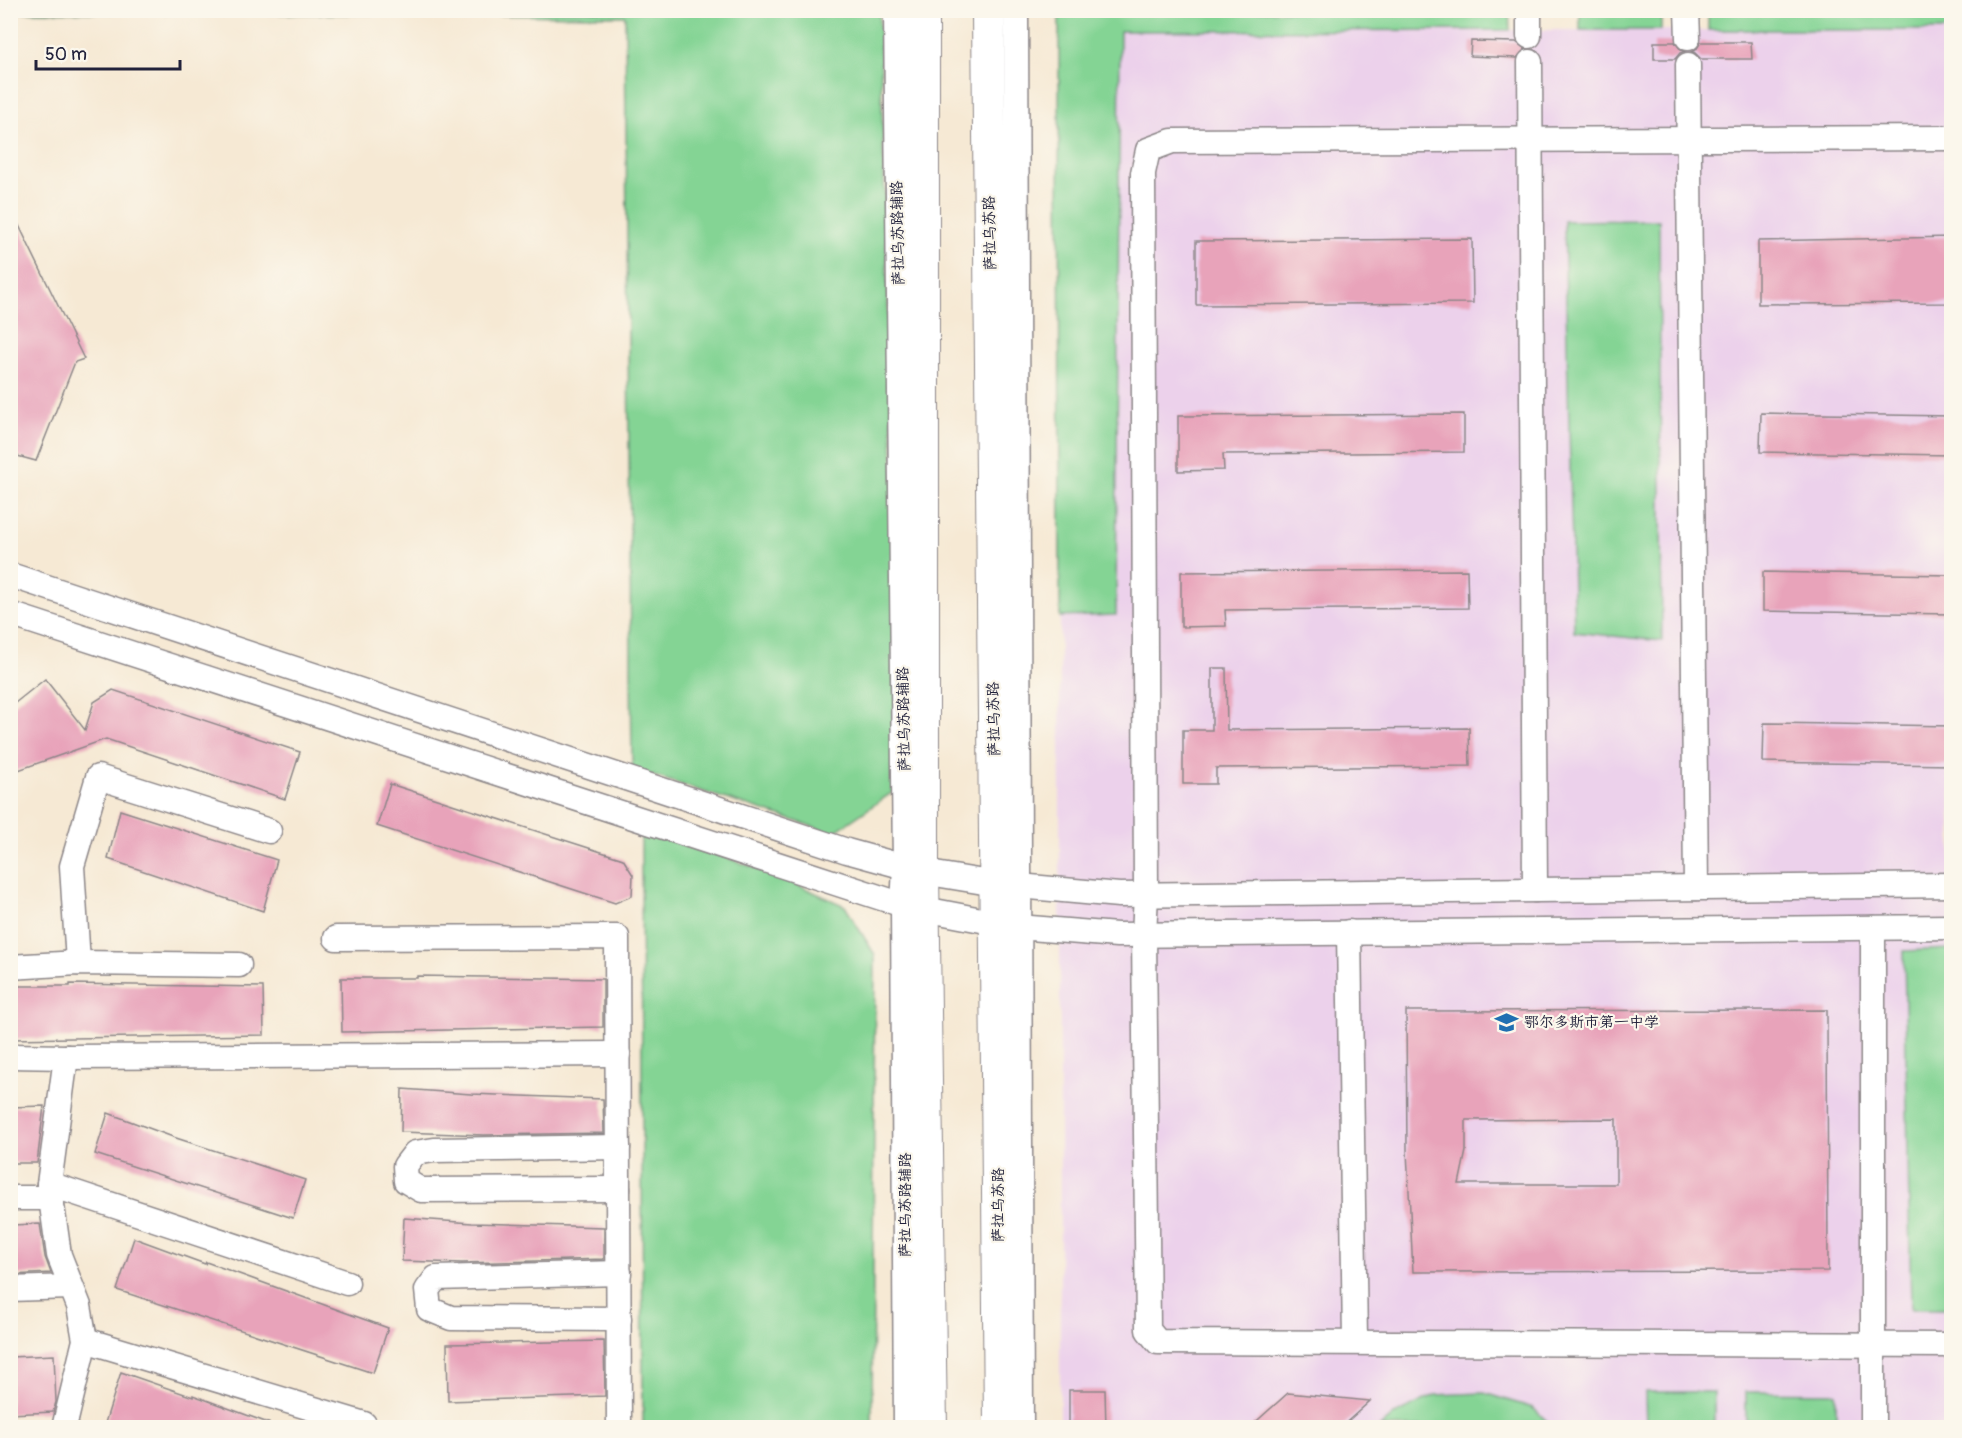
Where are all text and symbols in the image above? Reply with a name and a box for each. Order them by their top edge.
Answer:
scale bar [36,33,180,71]
text: 50 m [45,43,87,66]
street label: 萨拉乌苏路辅路 [888,180,908,286]
street label: 萨拉乌苏路 [980,195,1000,271]
street label: 萨拉乌苏路辅路 [894,666,914,772]
street label: 萨拉乌苏路 [984,681,1004,757]
school or university icon: 鄂尔多斯市第一中学 [1493,1009,1519,1035]
place label: 鄂尔多斯市第一中学 [1524,1013,1659,1032]
street label: 萨拉乌苏路辅路 [896,1152,915,1258]
street label: 萨拉乌苏路 [989,1167,1008,1243]

